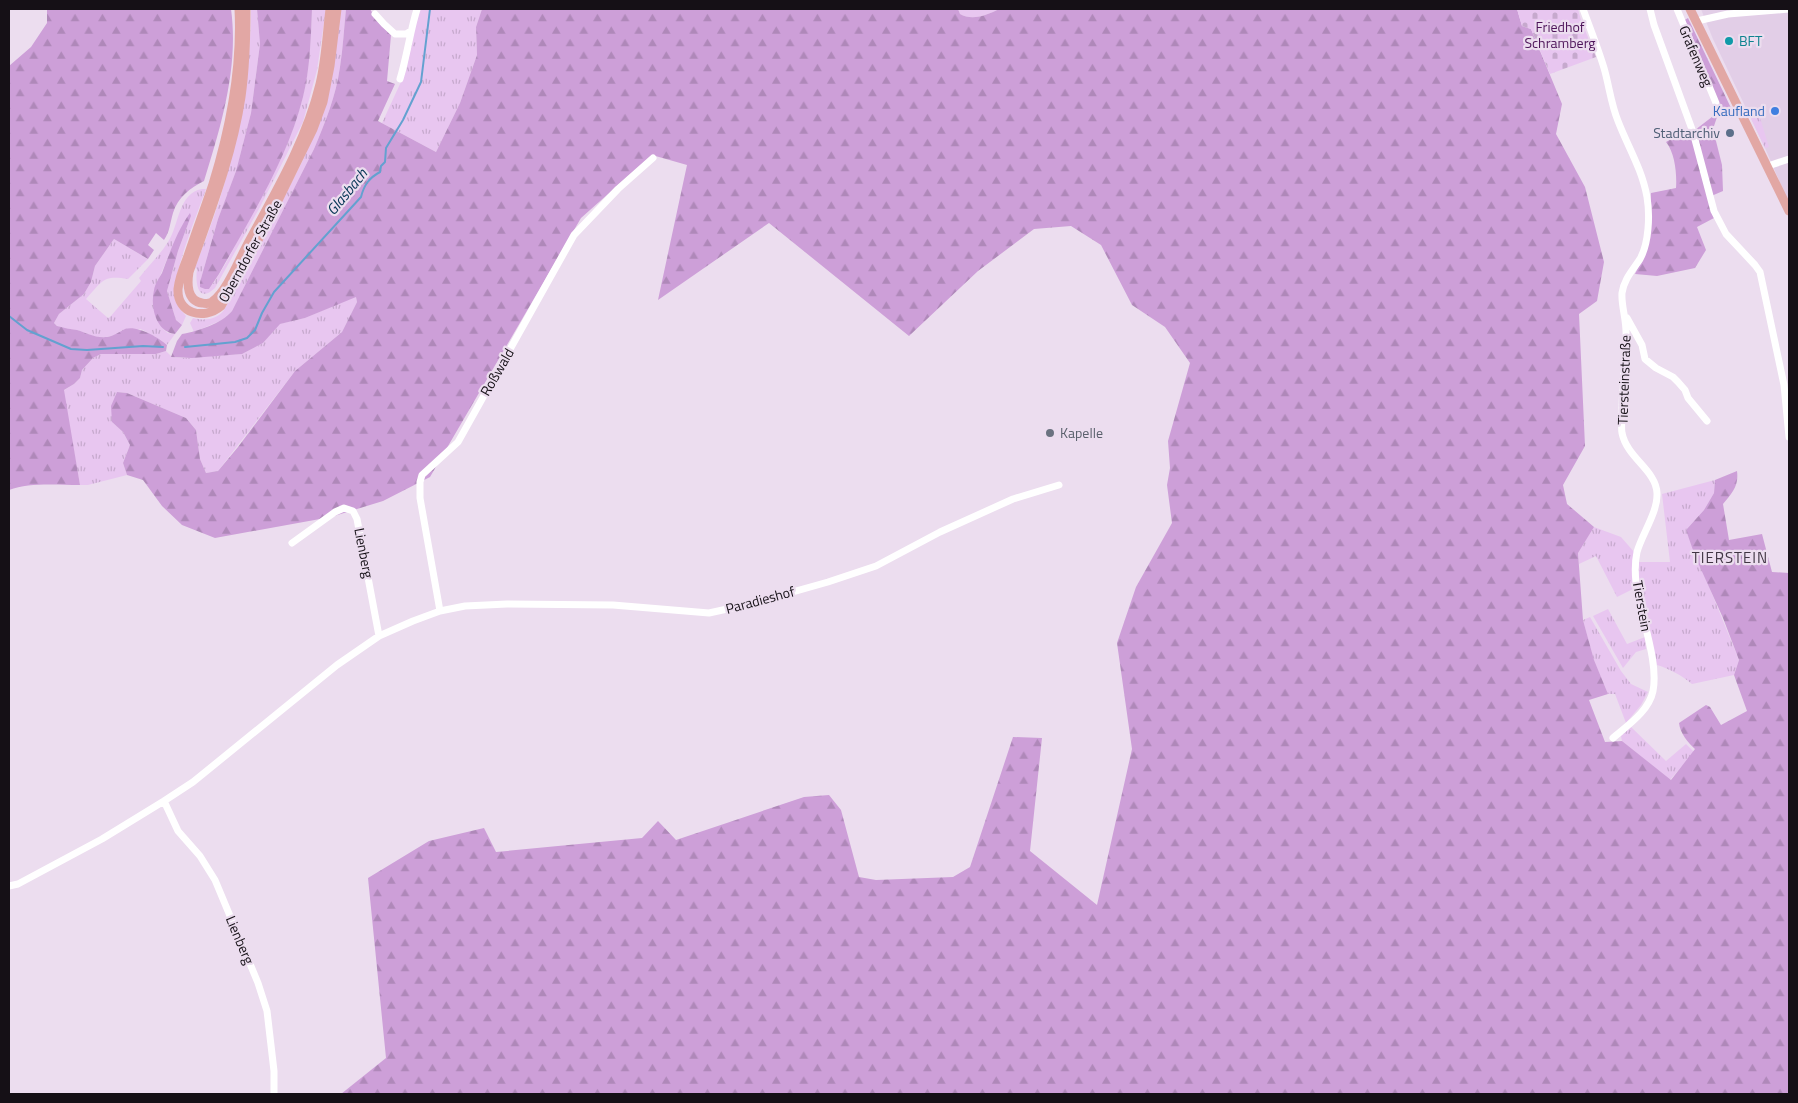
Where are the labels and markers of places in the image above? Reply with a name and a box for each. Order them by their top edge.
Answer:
place label: BFT [1739,30,1763,51]
marker: BFT [1723,35,1735,47]
place label: Kaufland [1713,100,1765,121]
marker: Kaufland [1769,105,1781,117]
place label: Stadtarchiv [1653,122,1720,143]
marker: Stadtarchiv [1724,127,1736,139]
place label: Kapelle [1060,422,1103,443]
marker: Kapelle [1044,427,1056,439]

